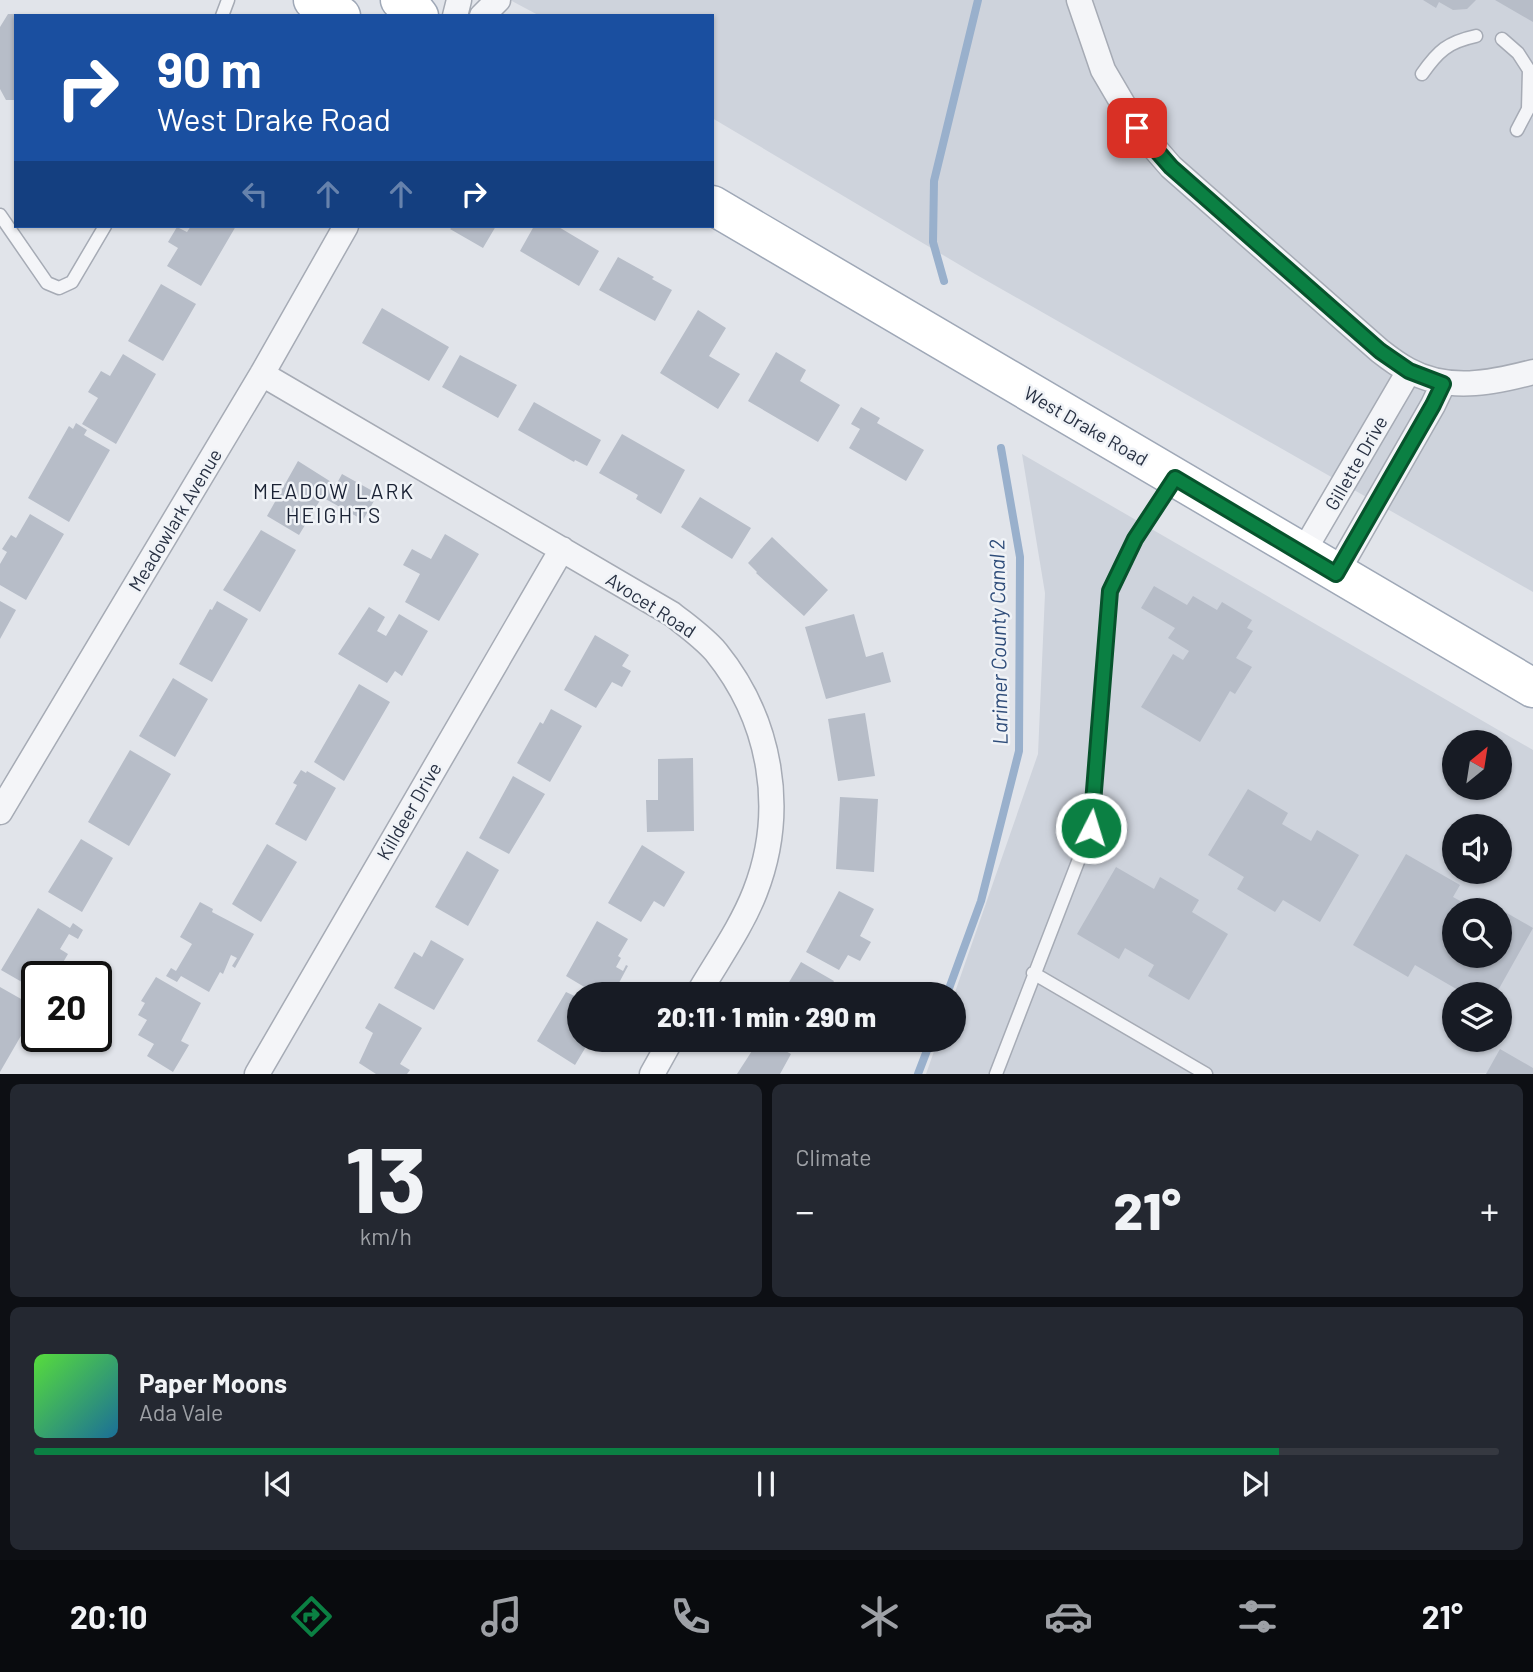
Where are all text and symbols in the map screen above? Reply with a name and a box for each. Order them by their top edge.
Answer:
text: 90 m [157,39,262,98]
icon: right [42,42,133,133]
pin [1107,98,1167,158]
text: West Drake Road [157,99,391,137]
icon: arrive [1118,109,1156,147]
icon: left [236,175,274,213]
icon: ahead [309,175,347,213]
icon: ahead [382,175,420,213]
icon: right [455,175,493,213]
street label: West Drake Road [1020,381,1152,470]
street label: Gillette Drive [1319,412,1392,514]
street label: Meadowlark Avenue [123,444,226,595]
district label: MEADOW LARK HEIGHTS [253,478,415,527]
water label: Larimer County Canal 2 [983,539,1012,745]
street label: Avocet Road [602,567,701,642]
north arrow [1442,730,1512,800]
map controls [1442,730,1512,1052]
street label: Killdeer Drive [371,758,446,864]
position arrow [1054,791,1128,865]
button: sound [1442,814,1512,884]
button: search [1442,898,1512,968]
speed limit sign: 20 [21,961,112,1052]
button: layers [1442,982,1512,1052]
text: 20:11 · 1 min · 290 m [657,1001,876,1032]
text: 13 [345,1122,426,1231]
text: Climate [796,1143,872,1171]
text: 21° [1114,1178,1181,1240]
text: − [796,1187,815,1233]
text: + [1480,1187,1499,1233]
text: km/h [360,1222,412,1250]
text: Paper Moons [139,1367,287,1398]
text: Ada Vale [139,1398,223,1426]
icon: previous [259,1465,297,1503]
icon: pause [747,1465,785,1503]
icon: next [1236,1465,1274,1503]
icon: directions [287,1592,336,1641]
icon: music [477,1592,526,1641]
icon: phone [666,1592,715,1641]
icon: climate [855,1592,904,1641]
icon: car [1044,1592,1093,1641]
icon: filters [1233,1592,1282,1641]
text: 20:10 [70,1597,147,1635]
text: 21° [1422,1597,1463,1635]

